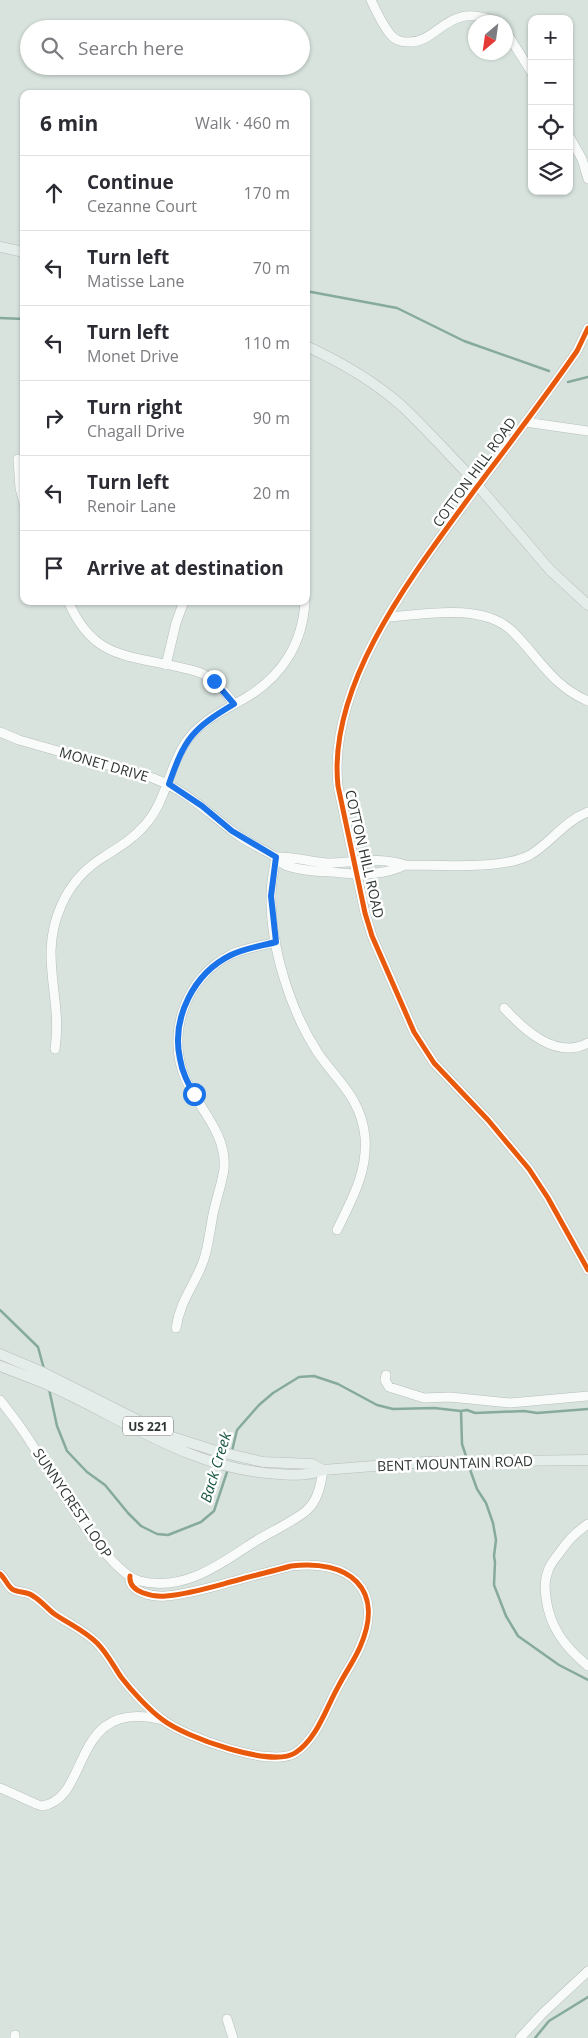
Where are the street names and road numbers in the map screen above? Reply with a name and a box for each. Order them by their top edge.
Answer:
street label: COTTON HILL ROAD [428,413,520,531]
street label: MONET DRIVE [57,742,151,786]
street label: COTTON HILL ROAD [341,788,389,920]
road number: US 221 [123,1416,173,1435]
street label: SUNNYCREST LOOP [29,1444,117,1562]
street label: BENT MOUNTAIN ROAD [377,1451,533,1475]

